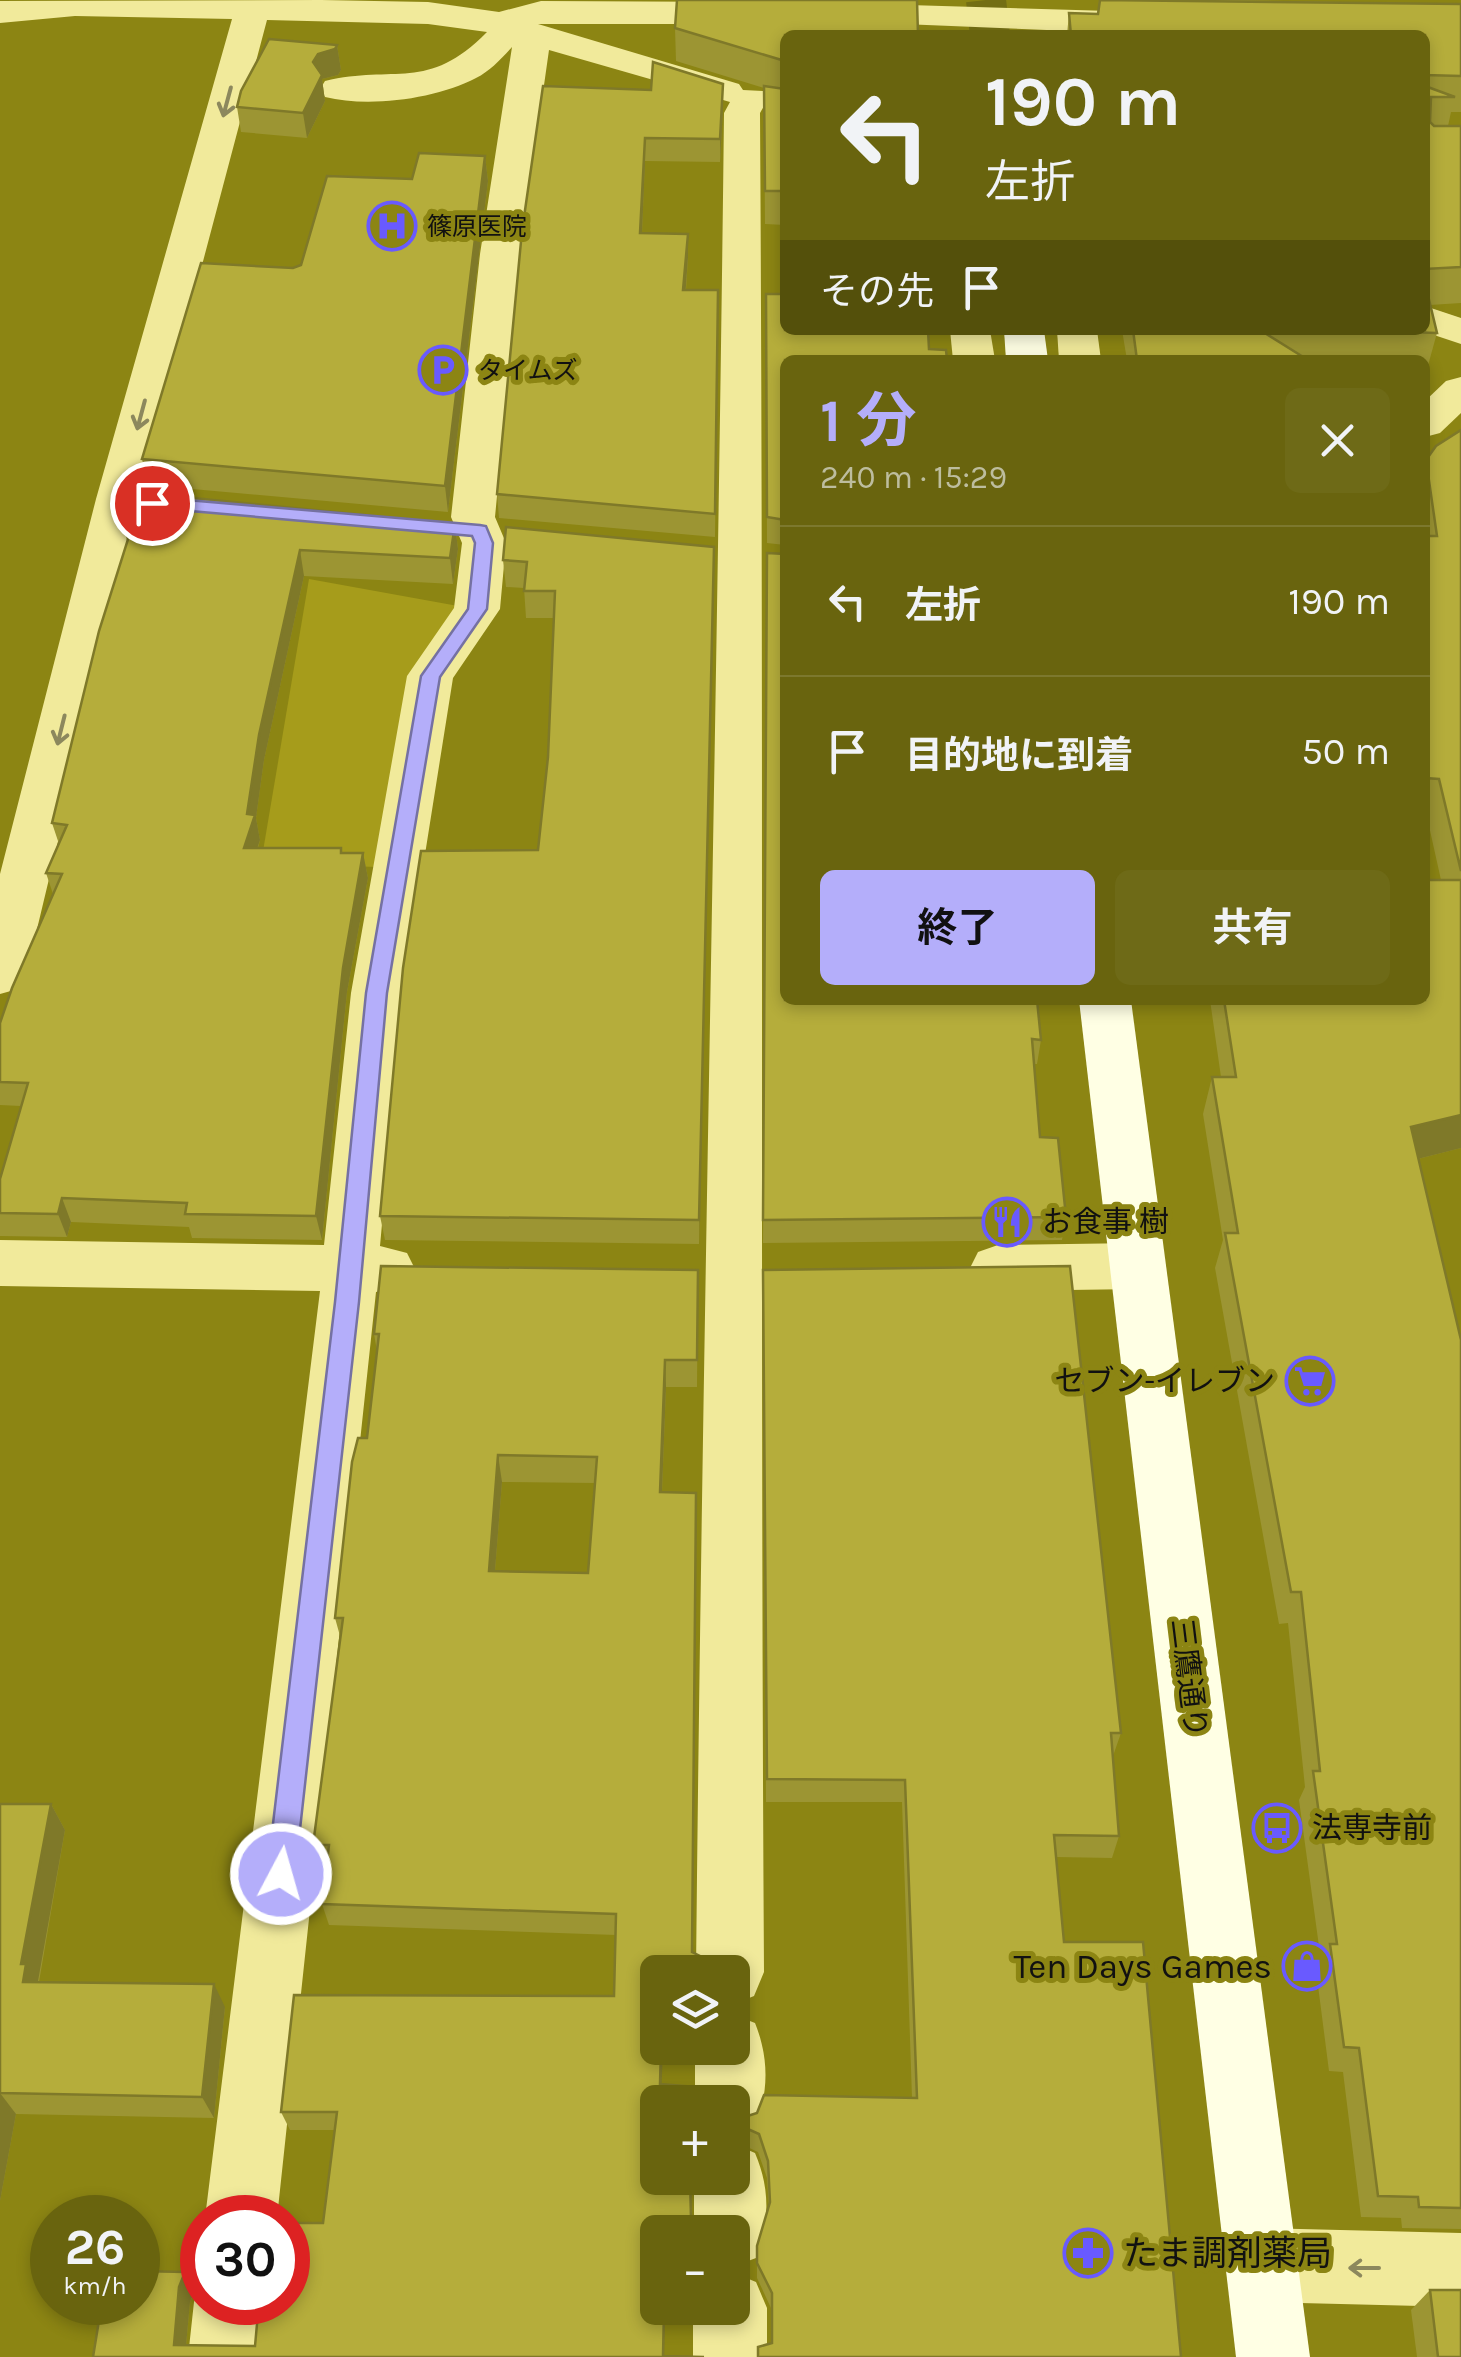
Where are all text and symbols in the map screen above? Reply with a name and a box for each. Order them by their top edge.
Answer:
text: 190 m [985,61,1181,143]
icon: left [820,70,950,200]
one-way arrow [217,86,235,117]
text: 左折 [985,156,1075,208]
hospital icon: 篠原医院 [366,200,418,252]
place label: 篠原医院 [427,212,527,241]
icon: arrive [954,260,1009,315]
text: その先 [820,269,934,314]
parking icon: タイムズ [417,344,469,396]
place label: タイムズ [478,356,578,385]
text: 1 分 [820,386,917,456]
button: close [1285,388,1390,493]
one-way arrow [131,399,149,430]
text: 240 m · 15:29 [820,459,1007,496]
pin [110,461,195,546]
icon: arrive [125,476,180,531]
icon: left [820,574,875,629]
text: 190 m [1288,579,1390,624]
text: 左折 [905,583,981,628]
one-way arrow [51,713,69,745]
icon: arrive [820,724,875,779]
text: 50 m [1301,729,1390,774]
text: 目的地に到着 [905,733,1133,778]
button: 終了 [820,870,1095,985]
button: 共有 [1115,870,1390,985]
restaurant icon: お食事 樹 [981,1196,1033,1248]
place label: お食事 樹 [1042,1204,1169,1240]
supermarket icon: セブン-イレブン [1284,1355,1336,1407]
place label: セブン-イレブン [1055,1363,1275,1399]
street label: 三鷹通り [1164,1616,1214,1740]
bus stop icon: 法専寺前 [1251,1802,1303,1854]
place label: 法専寺前 [1312,1810,1432,1846]
position arrow [229,1822,333,1926]
shop icon: Ten Days Games [1281,1940,1333,1992]
place label: Ten Days Games [1013,1946,1272,1987]
map controls [640,1955,750,2325]
button: layers [640,1955,750,2065]
button: + [640,2085,750,2195]
speed limit sign: 30 [180,2195,310,2325]
button: − [640,2215,750,2325]
text: 26 [65,2218,125,2277]
pharmacy icon: たま調剤薬局 [1062,2227,1114,2279]
place label: たま調剤薬局 [1123,2233,1332,2274]
one-way arrow [1348,2258,1380,2278]
text: km/h [63,2271,127,2300]

